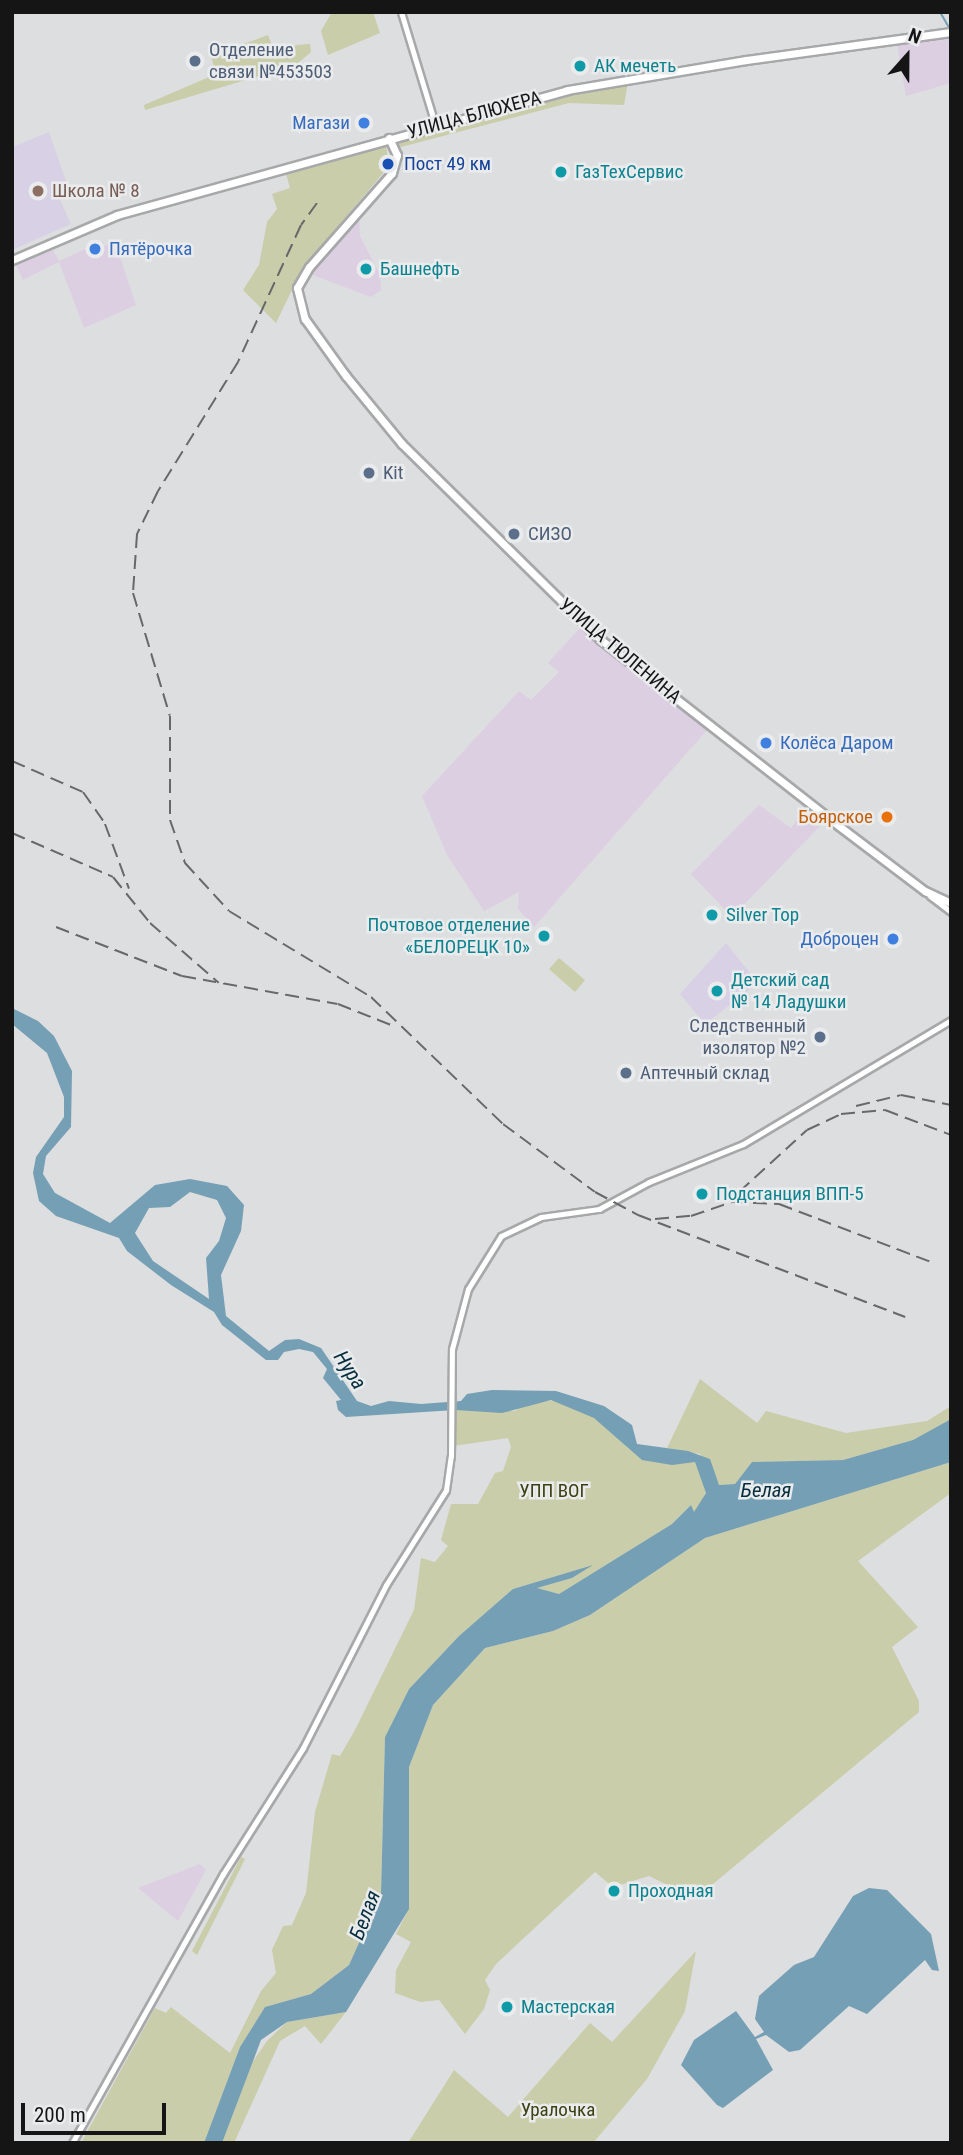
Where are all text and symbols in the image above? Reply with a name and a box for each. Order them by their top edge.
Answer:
north arrow [872,21,942,91]
text: N [905,23,924,49]
place label: Отделение связи №453503 [209,39,332,83]
marker: Отделение связи №453503 [187,53,203,69]
place label: АК мечеть [594,55,676,77]
marker: АК мечеть [572,58,588,74]
street label: УЛИЦА БЛЮХЕРА [405,86,543,144]
place label: Магази [292,112,350,134]
marker: Магази [356,115,372,131]
place label: Пост 49 км [404,153,491,175]
marker: Пост 49 км [378,154,398,174]
place label: ГазТехСервис [575,161,683,183]
marker: ГазТехСервис [553,164,569,180]
place label: Школа № 8 [52,180,140,202]
marker: Школа № 8 [30,183,46,199]
place label: Пятёрочка [109,238,192,260]
marker: Пятёрочка [87,241,103,257]
place label: Башнефть [380,258,460,280]
marker: Башнефть [358,261,374,277]
place label: Kit [383,462,403,484]
marker: Kit [361,465,377,481]
place label: СИЗО [528,523,572,545]
marker: СИЗО [506,526,522,542]
street label: УЛИЦА ТЮЛЕНИНА [554,593,686,709]
place label: Колёса Даром [780,732,893,754]
marker: Колёса Даром [758,735,774,751]
place label: Боярское [798,806,873,828]
marker: Боярское [879,809,895,825]
place label: Silver Top [726,904,800,926]
marker: Silver Top [704,907,720,923]
place label: Почтовое отделение «БЕЛОРЕЦК 10» [367,914,530,958]
marker: Почтовое отделение «БЕЛОРЕЦК 10» [536,928,552,944]
place label: Доброцен [800,928,879,950]
marker: Доброцен [885,931,901,947]
place label: Детский сад № 14 Ладушки [731,969,846,1013]
marker: Детский сад № 14 Ладушки [709,983,725,999]
place label: Следственный изолятор №2 [689,1015,806,1059]
marker: Следственный изолятор №2 [812,1029,828,1045]
place label: Аптечный склад [640,1062,770,1084]
marker: Аптечный склад [618,1065,634,1081]
place label: Подстанция ВПП-5 [716,1183,864,1205]
marker: Подстанция ВПП-5 [694,1186,710,1202]
water label: Нура [328,1346,372,1394]
water label: Белая [741,1477,791,1503]
park label: УПП ВОГ [519,1480,589,1502]
place label: Проходная [628,1880,714,1902]
marker: Проходная [606,1883,622,1899]
water label: Белая [344,1887,386,1943]
place label: Мастерская [521,1996,615,2018]
marker: Мастерская [499,1999,515,2015]
scale bar [24,2088,170,2132]
park label: Уралочка [521,2099,595,2121]
text: 200 m [34,2103,86,2127]

